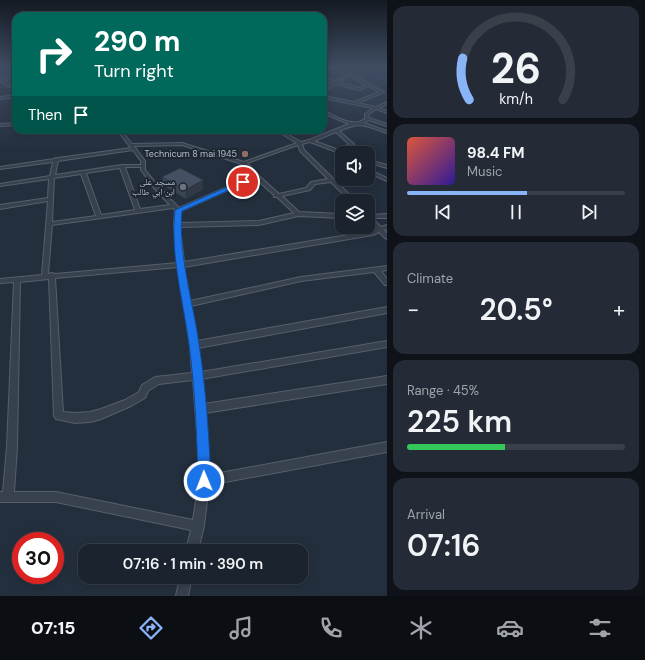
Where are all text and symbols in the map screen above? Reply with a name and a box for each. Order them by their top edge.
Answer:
text: 290 m [94,23,180,60]
icon: right [28,28,80,80]
text: 26 [491,42,541,96]
text: Turn right [94,59,174,83]
text: km/h [499,90,533,108]
icon: arrive [70,104,92,126]
text: Then [28,105,62,125]
text: 98.4 FM [467,143,525,163]
map controls [335,146,375,234]
button: sound [335,146,375,186]
place label: Technicum 8 mai 1945 [145,148,237,160]
marker: Technicum 8 mai 1945 [240,149,250,159]
text: Music [467,163,502,180]
pin [226,165,260,199]
icon: arrive [232,171,254,193]
place label: مسجد علي ابن ابي طالب [132,176,175,199]
marker: مسجد علي ابن ابي طالب [178,182,188,192]
button: layers [335,194,375,234]
icon: previous [432,201,454,223]
icon: pause [505,201,527,223]
icon: next [578,201,600,223]
text: Climate [407,270,453,287]
text: 20.5° [479,290,553,329]
text: − [407,295,419,324]
text: + [613,295,625,324]
text: Range · 45% [407,382,479,399]
text: 225 km [407,402,512,441]
position arrow [183,460,225,502]
text: Arrival [407,506,445,523]
text: 07:16 [407,526,480,565]
speed limit sign: 30 [12,532,64,584]
text: 07:16 · 1 min · 390 m [123,554,263,574]
icon: directions [137,614,165,642]
icon: music [227,614,255,642]
icon: phone [317,614,345,642]
icon: climate [407,614,435,642]
icon: car [496,614,524,642]
icon: filters [586,614,614,642]
text: 07:15 [31,616,75,640]

